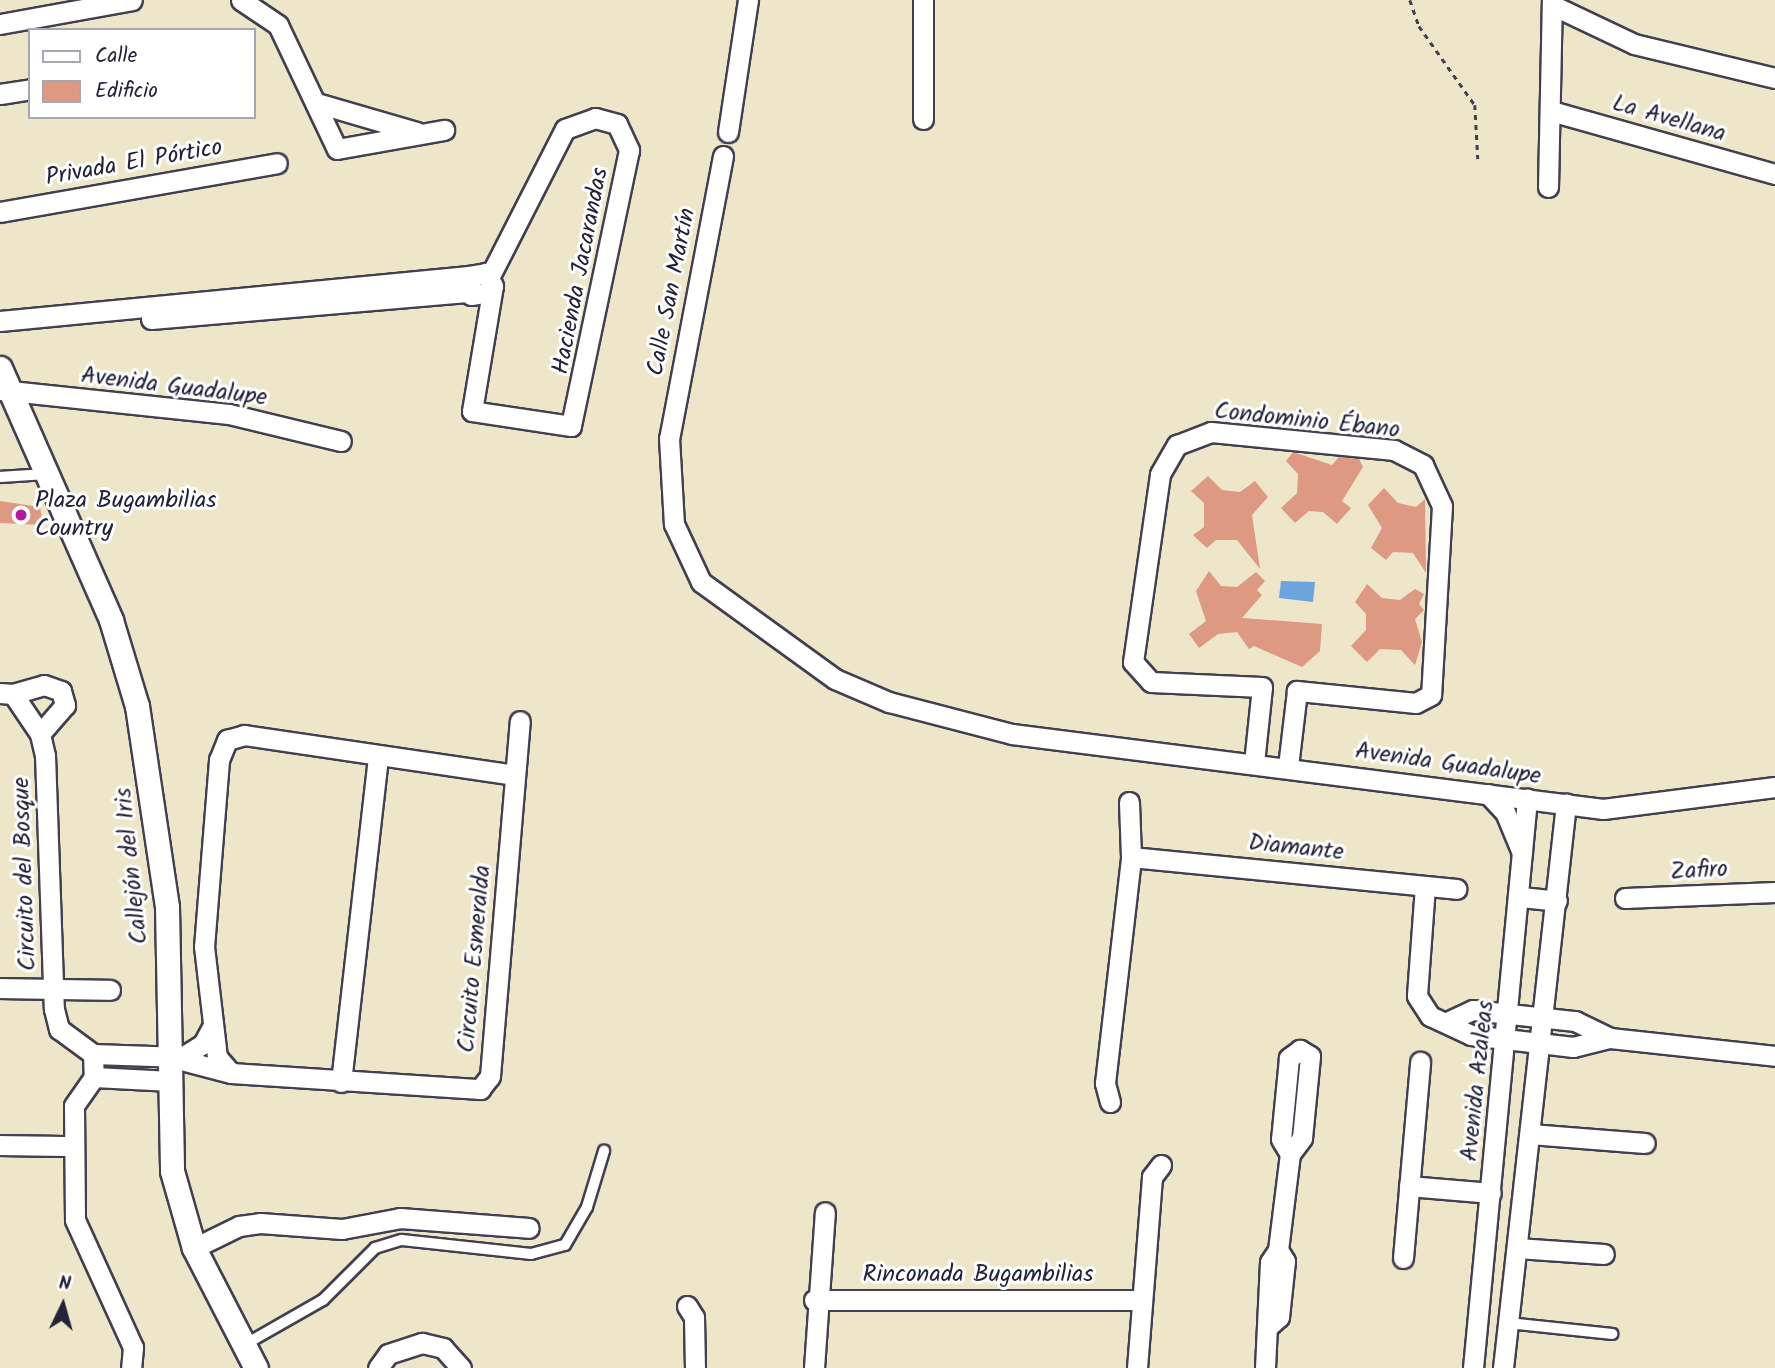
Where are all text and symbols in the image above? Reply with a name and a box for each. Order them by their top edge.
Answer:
legend [28,28,256,119]
text: Calle [95,40,137,73]
text: Edificio [95,75,158,108]
street label: La Avellana [1609,89,1729,149]
street label: Privada El Pórtico [43,133,225,193]
street label: Hacienda Jacarandas [547,165,615,377]
street label: Calle San Martín [642,206,702,378]
street label: Avenida Guadalupe [79,361,269,413]
street label: Condominio Ébano [1213,397,1401,445]
place label: Plaza Bugambilias Country [35,487,217,543]
marker: Plaza Bugambilias Country [13,507,29,523]
street label: Avenida Guadalupe [1353,737,1543,791]
street label: Circuito del Bosque [7,776,43,972]
street label: Callejón del Iris [109,786,155,946]
street label: Diamante [1247,829,1345,867]
street label: Zafiro [1669,855,1729,887]
street label: Circuito Esmeralda [452,864,498,1054]
street label: Avenida Azaleas [1455,999,1501,1163]
street label: Rinconada Bugambilias [863,1261,1093,1289]
text: N [58,1269,72,1300]
north arrow [28,1270,98,1340]

